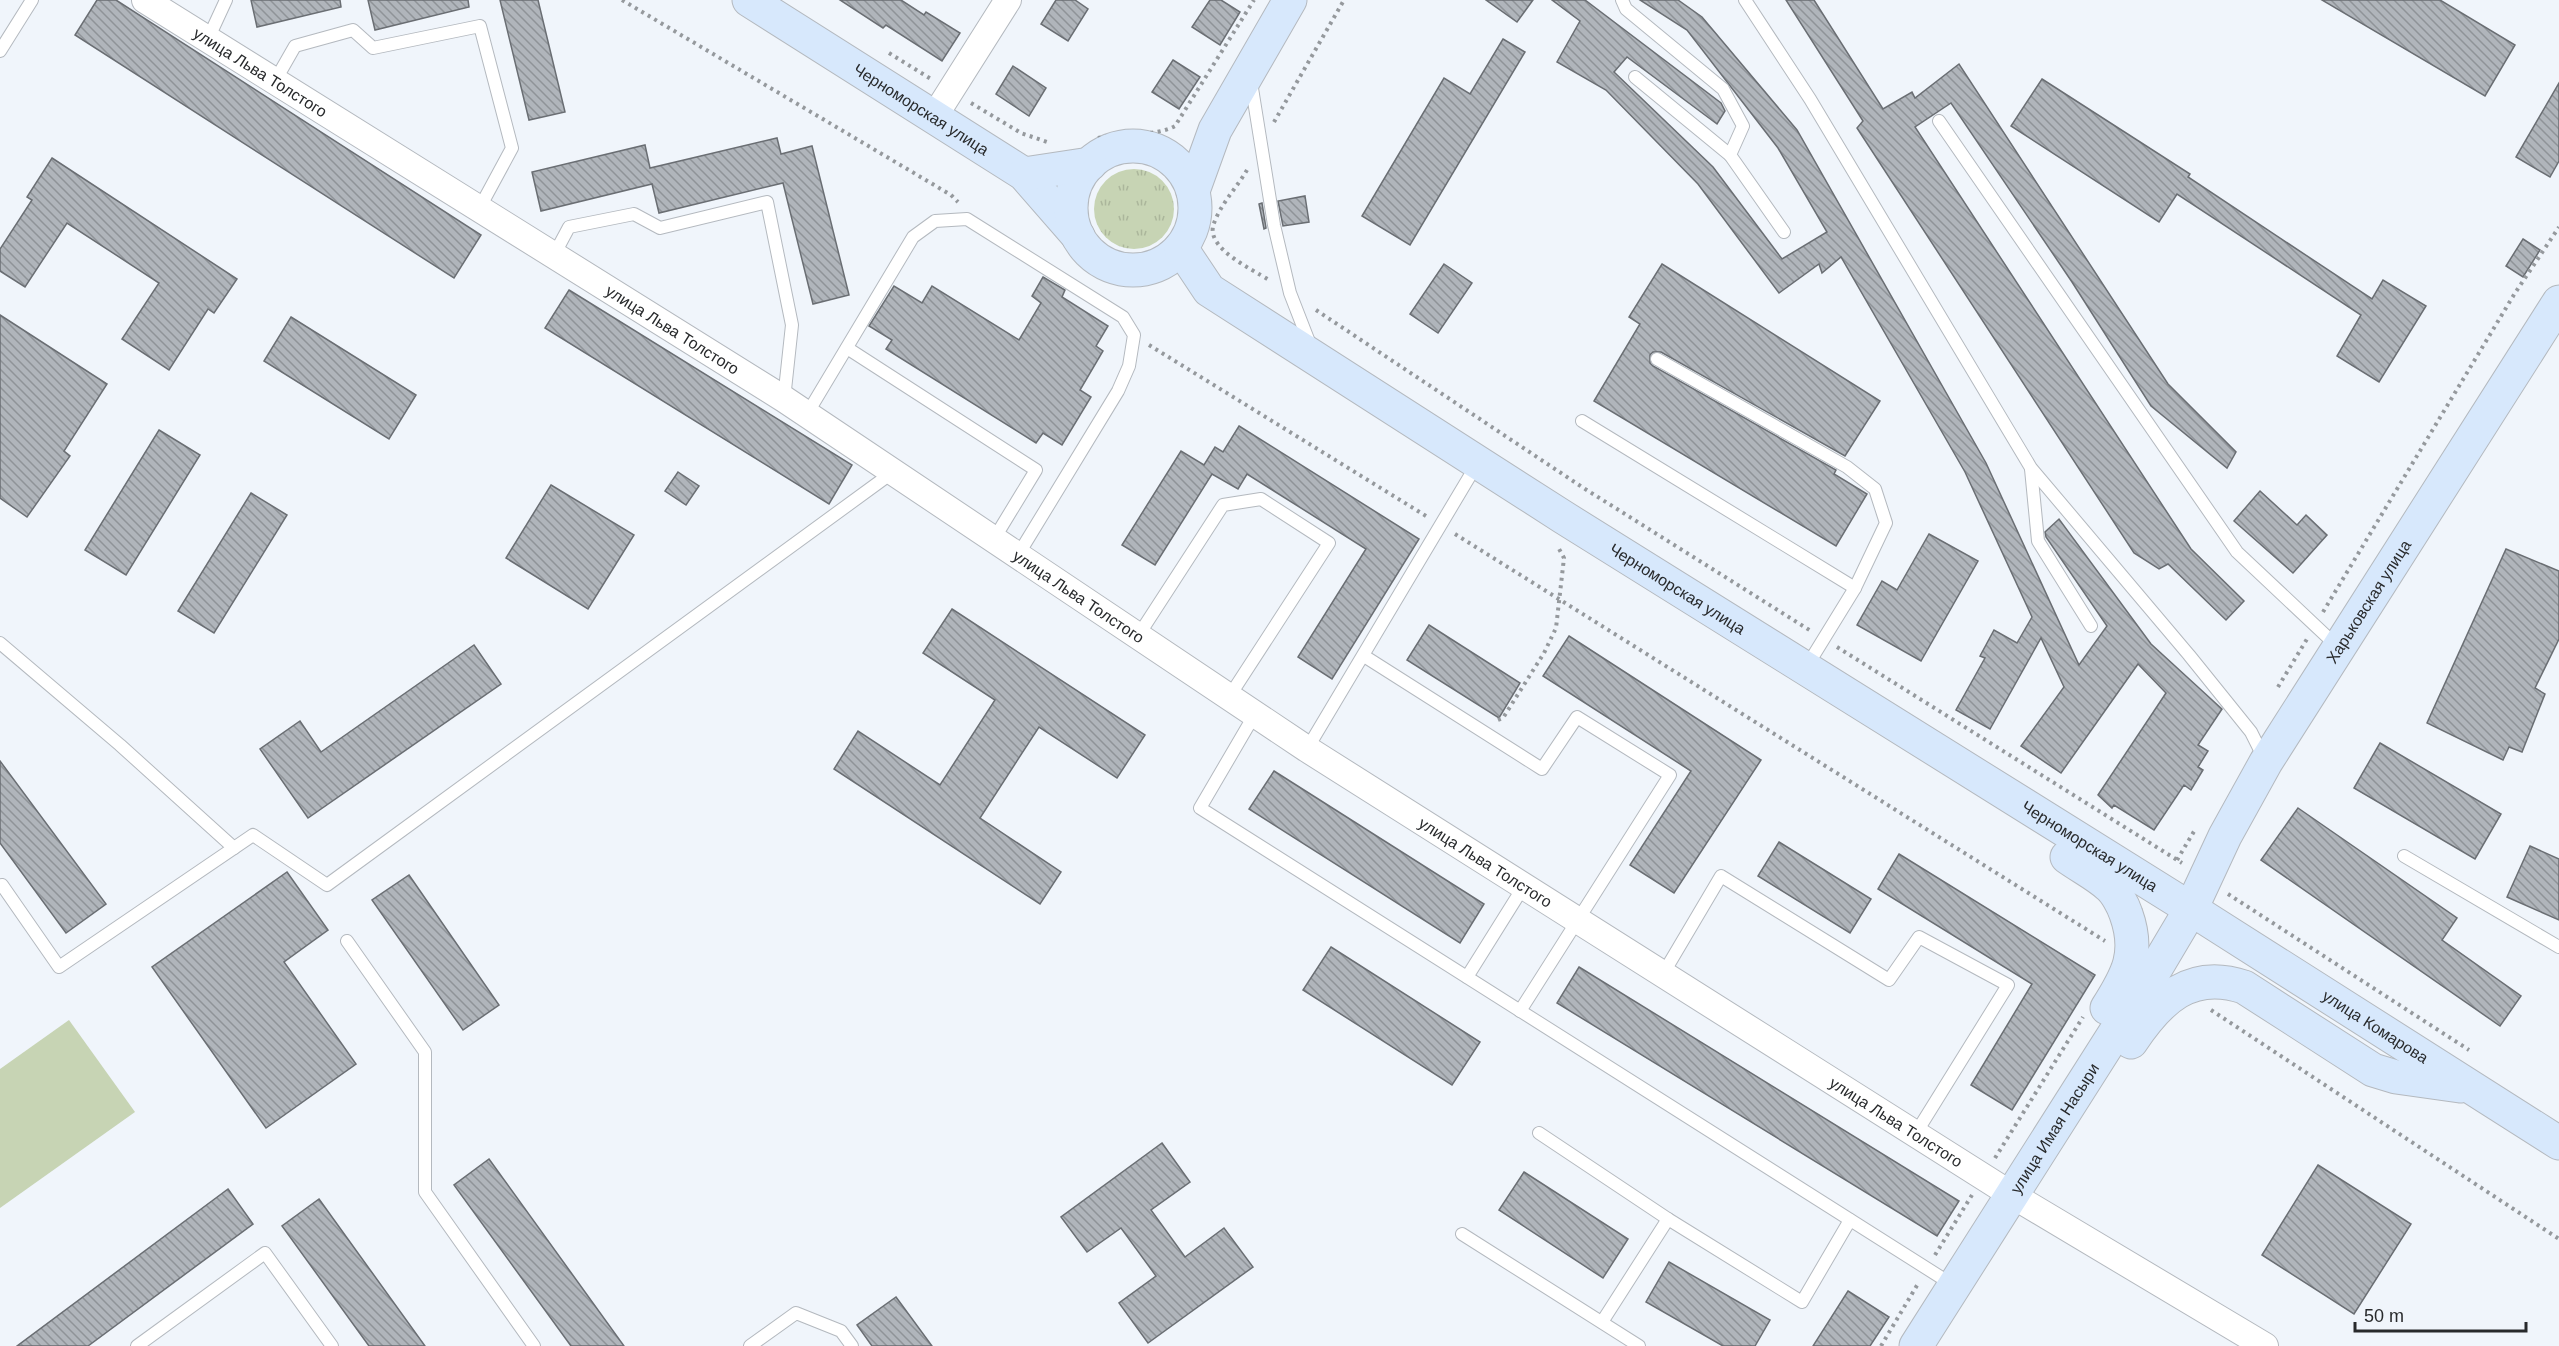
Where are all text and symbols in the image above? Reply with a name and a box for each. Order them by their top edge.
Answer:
street label: улица Льва Толстого [190,24,330,120]
street label: Черноморская улица [850,60,992,159]
street label: улица Льва Толстого [603,282,742,378]
street label: Харьковская улица [2323,537,2414,666]
street label: Черноморская улица [1606,540,1748,638]
street label: улица Льва Толстого [1010,547,1147,647]
street label: Черноморская улица [2019,798,2160,895]
street label: улица Льва Толстого [1416,814,1555,911]
street label: улица Комарова [2319,987,2431,1067]
street label: улица Имая Насыри [2007,1060,2102,1197]
street label: улица Льва Толстого [1826,1074,1966,1171]
scale bar [2355,1295,2526,1333]
text: 50 m [2364,1306,2404,1326]

